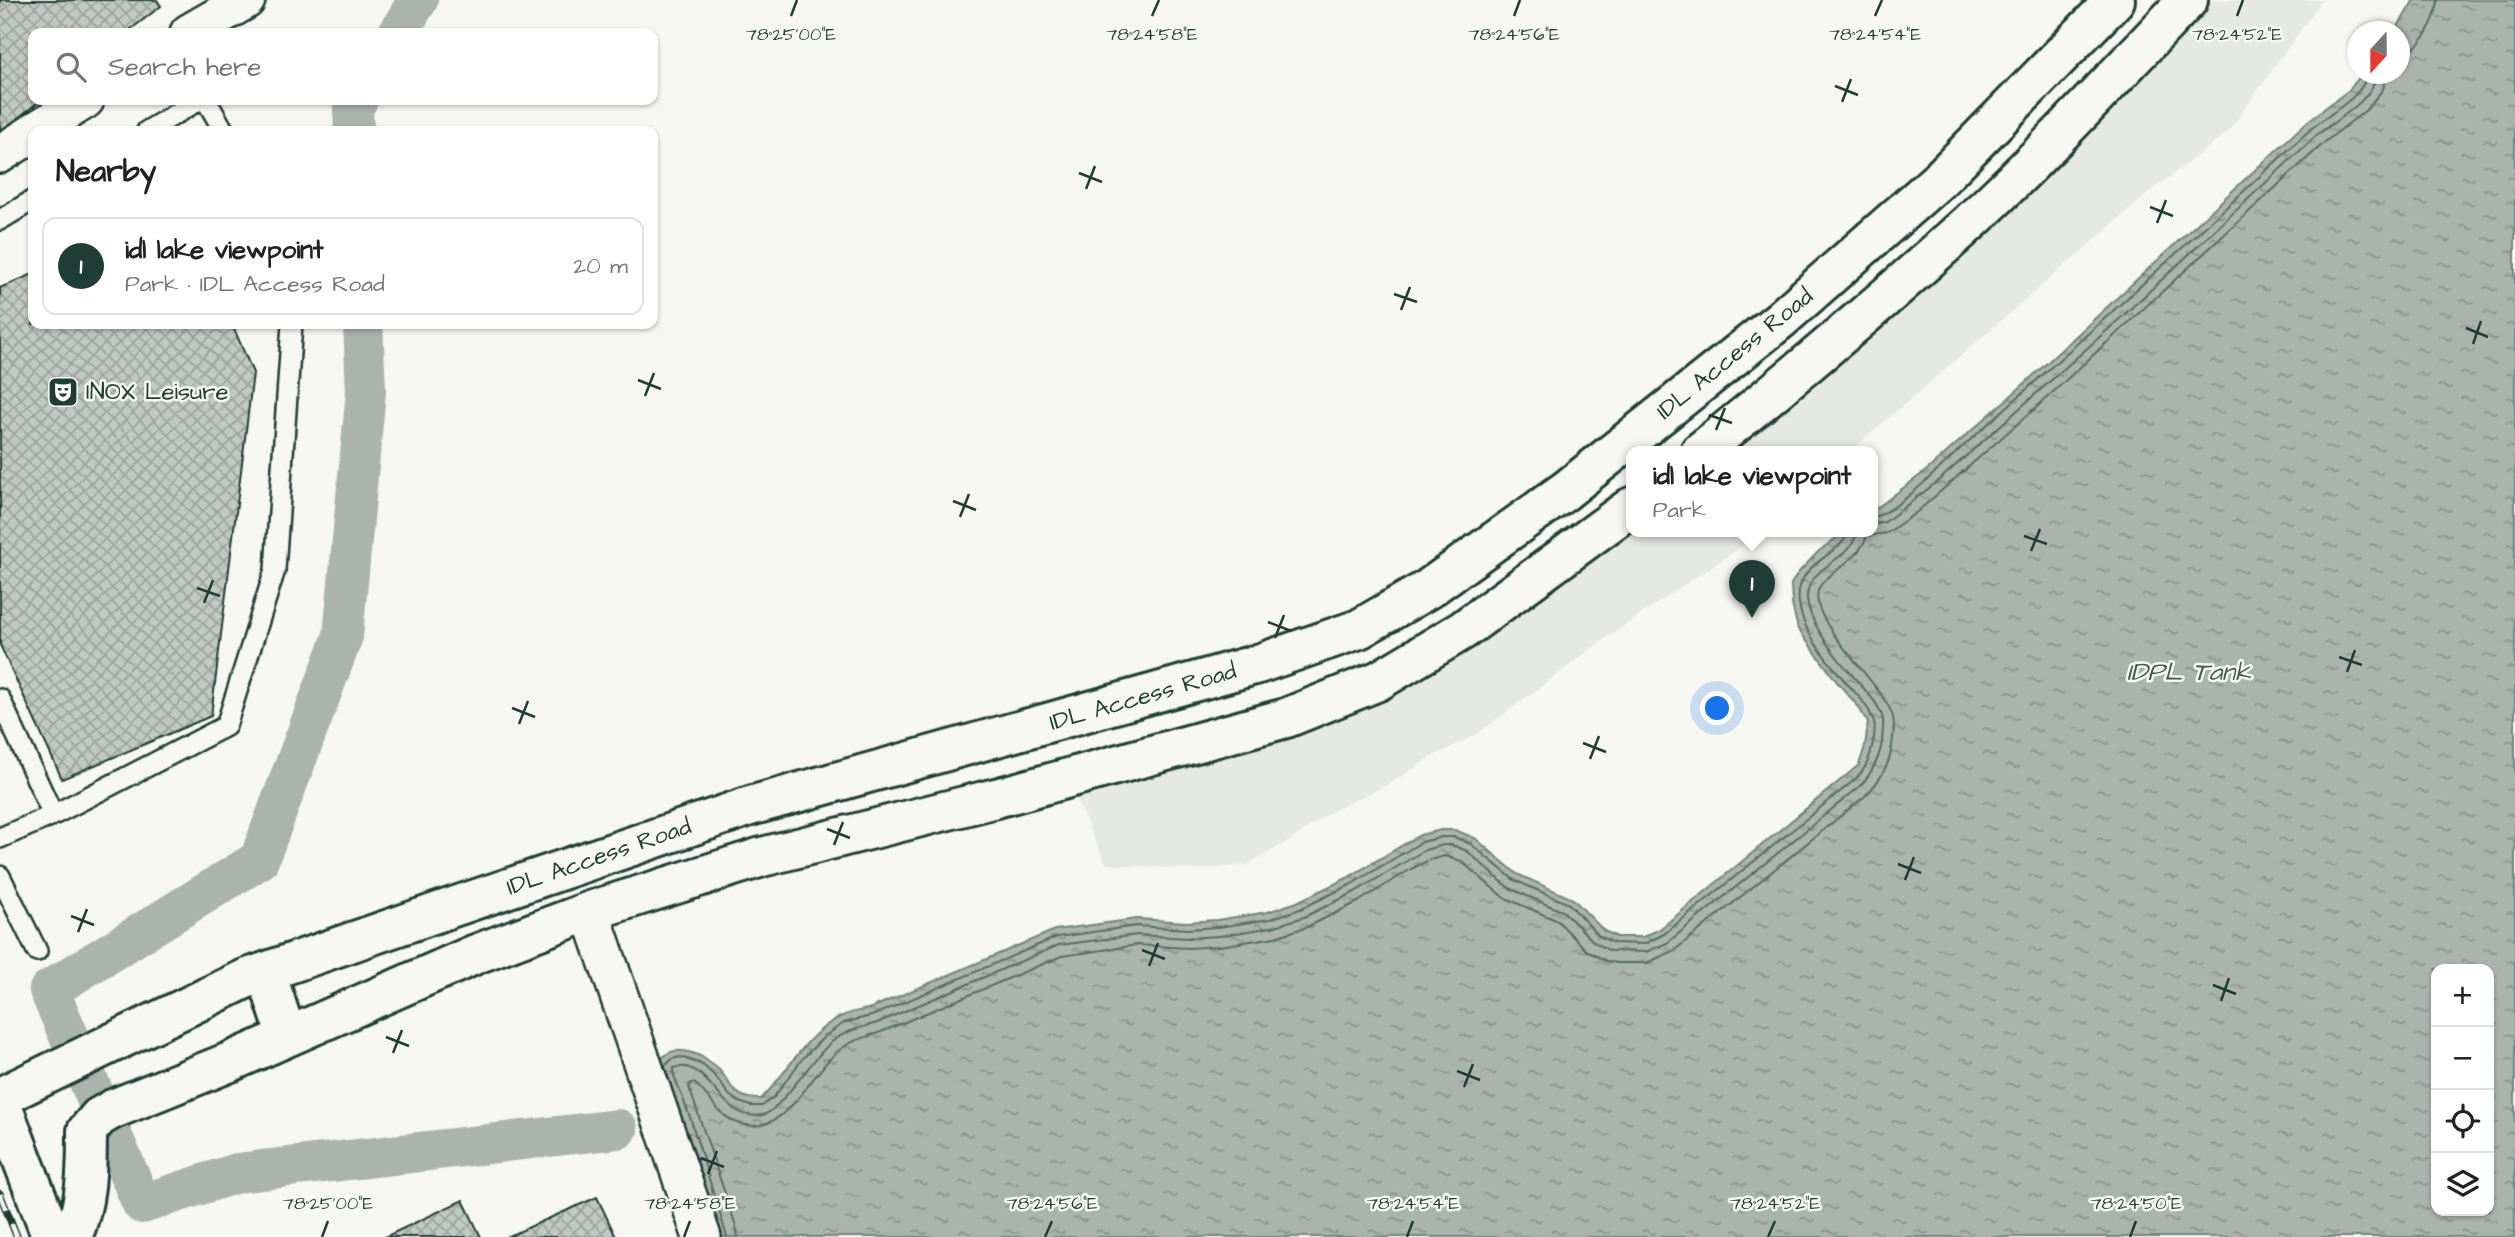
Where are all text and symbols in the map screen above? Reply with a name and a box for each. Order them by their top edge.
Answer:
north arrow [2347,21,2410,84]
text: 78°25'00"E [746,22,836,47]
text: 78°24'58"E [1106,22,1198,47]
text: 78°24'56"E [1468,22,1560,47]
text: 78°24'54"E [1829,22,1921,47]
text: 78°24'52"E [2192,22,2282,47]
search box [28,28,658,105]
icon: search [52,48,90,86]
text: Search here [108,49,261,85]
text: Nearby [56,151,156,193]
text: idl lake viewpoint [125,232,324,268]
text: 1 [80,250,82,282]
text: 20 m [573,250,628,282]
text: Park · IDL Access Road [125,268,385,300]
street label: IDL Access Road [1649,280,1821,428]
theatre icon: INOX Leisure [46,375,80,409]
place label: INOX Leisure [86,375,228,409]
popup [1626,446,1878,537]
text: idl lake viewpoint [1653,458,1851,494]
text: Park [1653,494,1706,526]
pin: 1 [1729,560,1775,618]
street label: IDL Access Road [1046,654,1240,740]
water label: IDPL Tank [2127,654,2252,690]
your location [1700,691,1734,725]
street label: IDL Access Road [502,810,696,904]
map controls [2431,964,2494,1216]
button: + [2431,964,2494,1027]
button: − [2431,1027,2494,1090]
button: locate [2431,1090,2494,1153]
button: layers [2431,1153,2494,1216]
text: 78°25'00"E [283,1191,373,1216]
text: 78°24'58"E [644,1191,736,1216]
text: 78°24'56"E [1006,1191,1098,1216]
text: 78°24'54"E [1367,1191,1459,1216]
text: 78°24'52"E [1730,1191,1820,1216]
text: 78°24'50"E [2090,1191,2182,1216]

